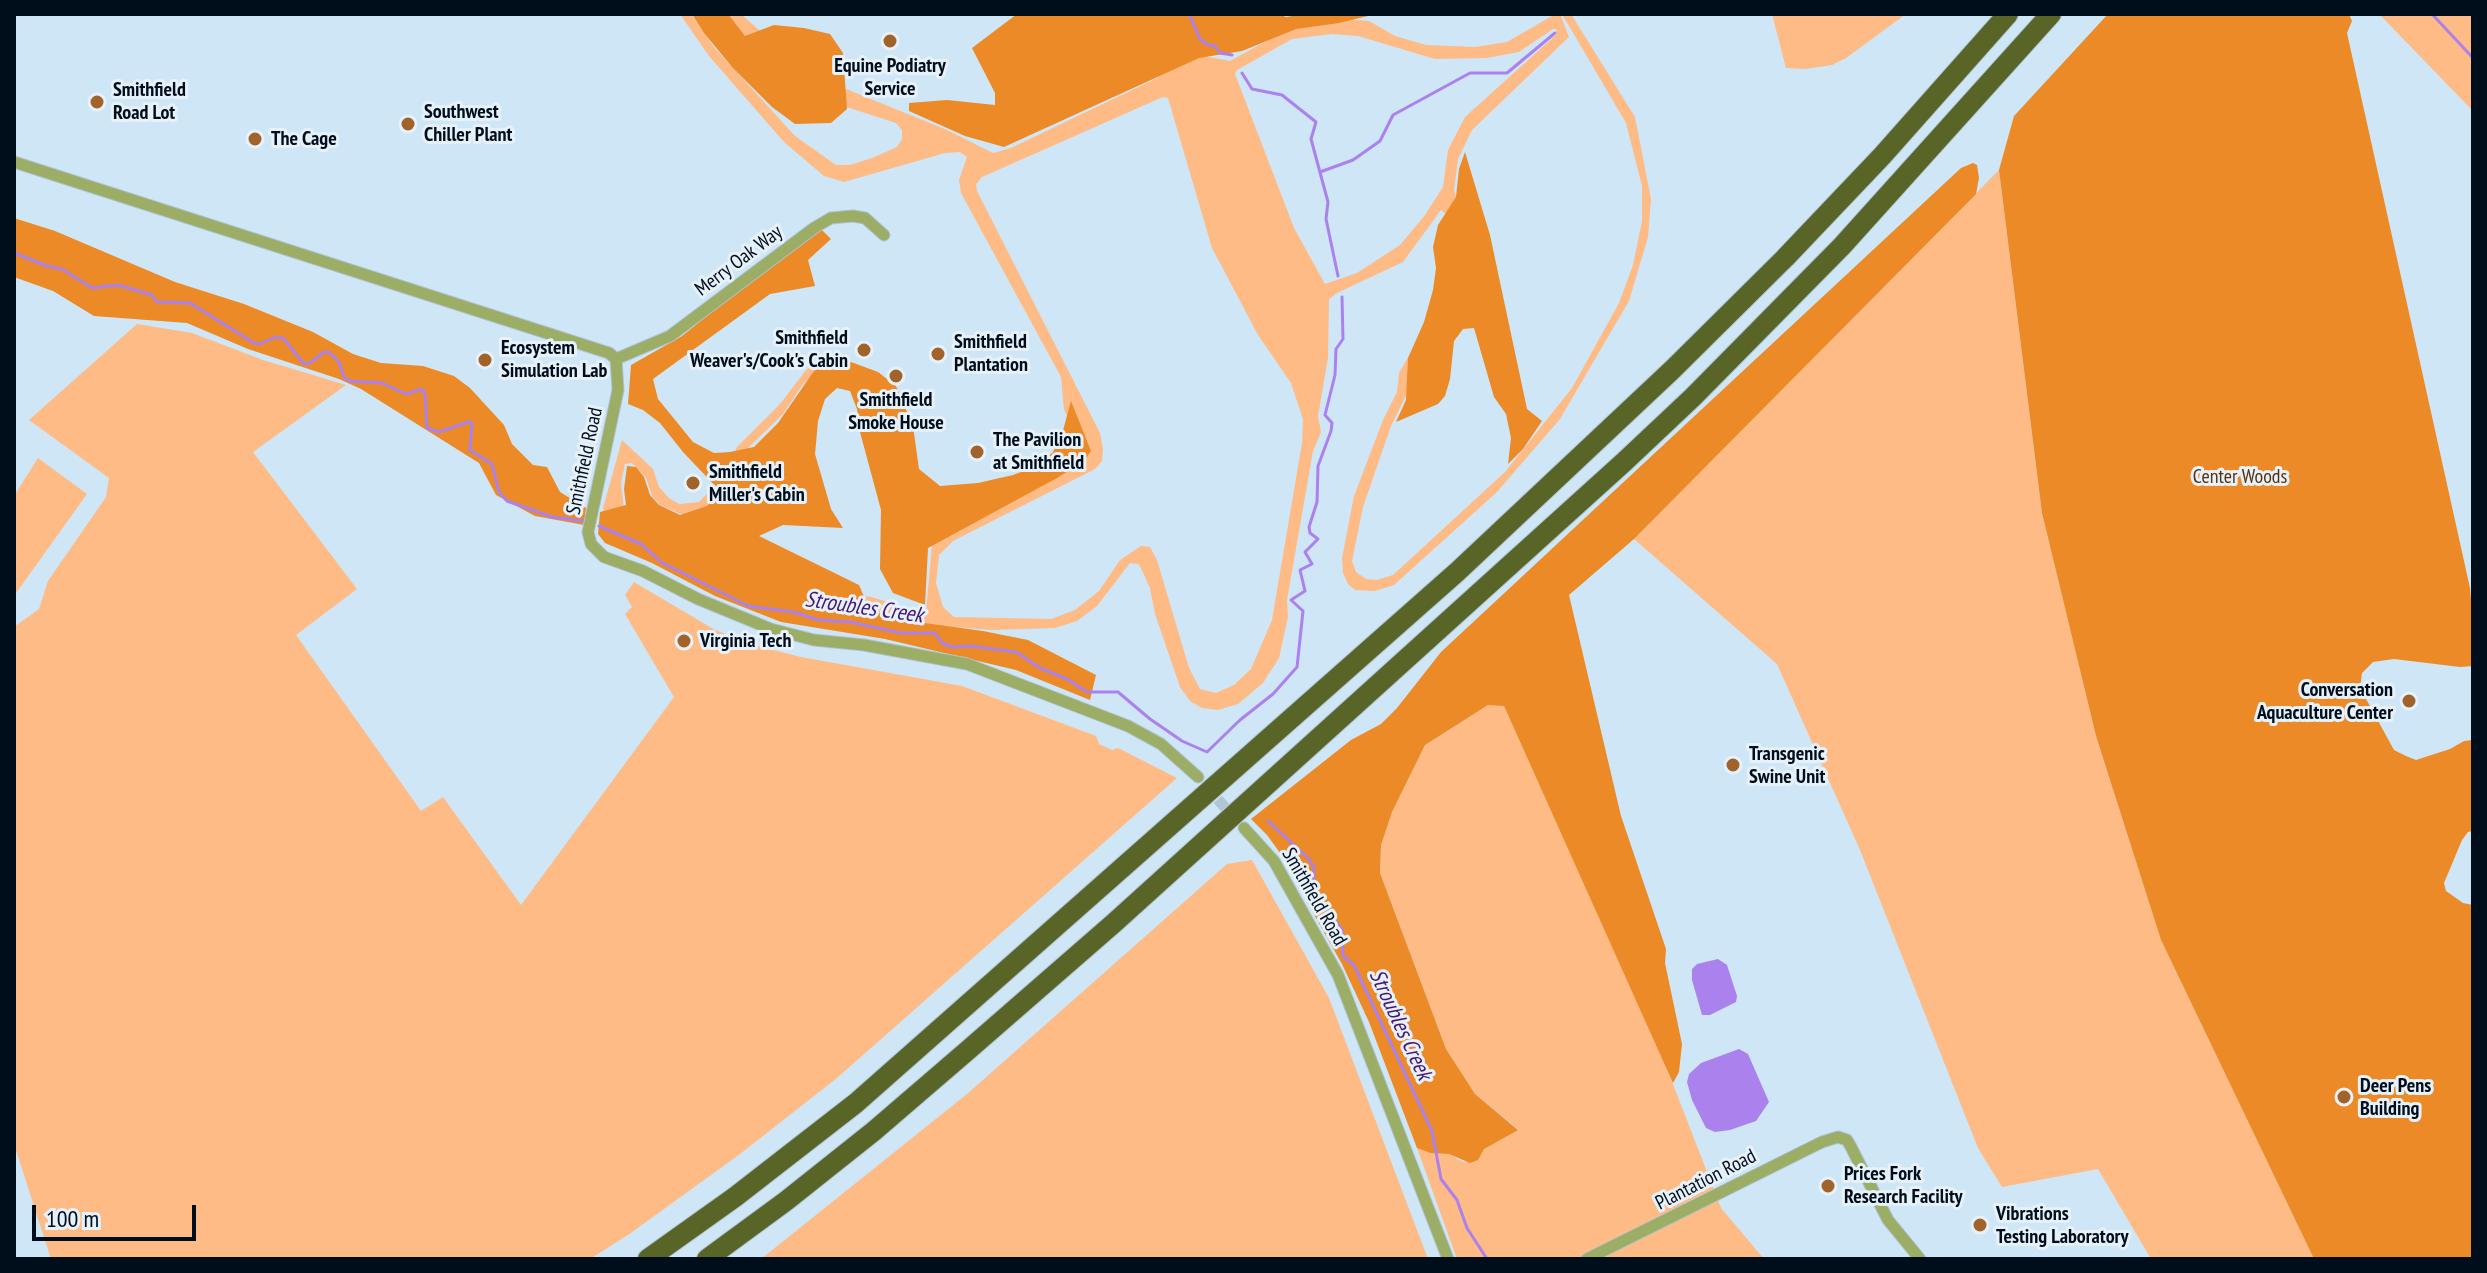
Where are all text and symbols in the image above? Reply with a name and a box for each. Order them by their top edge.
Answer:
marker: Equine Podiatry Service [881,32,899,50]
place label: Equine Podiatry Service [834,54,946,101]
place label: Smithfield Road Lot [113,78,186,125]
marker: Smithfield Road Lot [88,93,106,111]
place label: Southwest Chiller Plant [424,100,512,147]
marker: Southwest Chiller Plant [399,115,417,133]
place label: The Cage [271,127,337,151]
marker: The Cage [246,130,264,148]
street label: Merry Oak Way [691,220,787,302]
place label: Smithfield Weaver's/Cook's Cabin [690,326,848,373]
place label: Smithfield Plantation [954,330,1028,377]
place label: Ecosystem Simulation Lab [501,336,607,383]
marker: Smithfield Weaver's/Cook's Cabin [855,341,873,359]
marker: Smithfield Plantation [929,345,947,363]
marker: Ecosystem Simulation Lab [476,351,494,369]
marker: Smithfield Smoke House [887,367,905,385]
place label: Smithfield Smoke House [848,388,944,435]
street label: Smithfield Road [562,405,608,517]
place label: The Pavilion at Smithfield [993,428,1084,475]
marker: The Pavilion at Smithfield [968,443,986,461]
place label: Smithfield Miller's Cabin [709,460,805,507]
park label: Center Woods [2193,465,2287,489]
marker: Smithfield Miller's Cabin [684,474,702,492]
water label: Stroubles Creek [803,587,925,629]
place label: Virginia Tech [700,629,792,653]
marker: Virginia Tech [675,632,693,650]
place label: Conversation Aquaculture Center [2257,678,2393,725]
marker: Conversation Aquaculture Center [2400,692,2418,710]
place label: Transgenic Swine Unit [1749,742,1825,789]
marker: Transgenic Swine Unit [1724,756,1742,774]
street label: Smithfield Road [1276,844,1352,950]
water label: Stroubles Creek [1363,966,1437,1084]
place label: Deer Pens Building [2360,1074,2431,1121]
marker: Deer Pens Building [2335,1088,2353,1106]
street label: Plantation Road [1652,1144,1760,1216]
place label: Prices Fork Research Facility [1844,1162,1962,1209]
marker: Prices Fork Research Facility [1819,1177,1837,1195]
scale bar [36,1189,200,1239]
place label: Vibrations Testing Laboratory [1996,1202,2128,1249]
text: 100 m [46,1203,99,1234]
marker: Vibrations Testing Laboratory [1971,1216,1989,1234]

